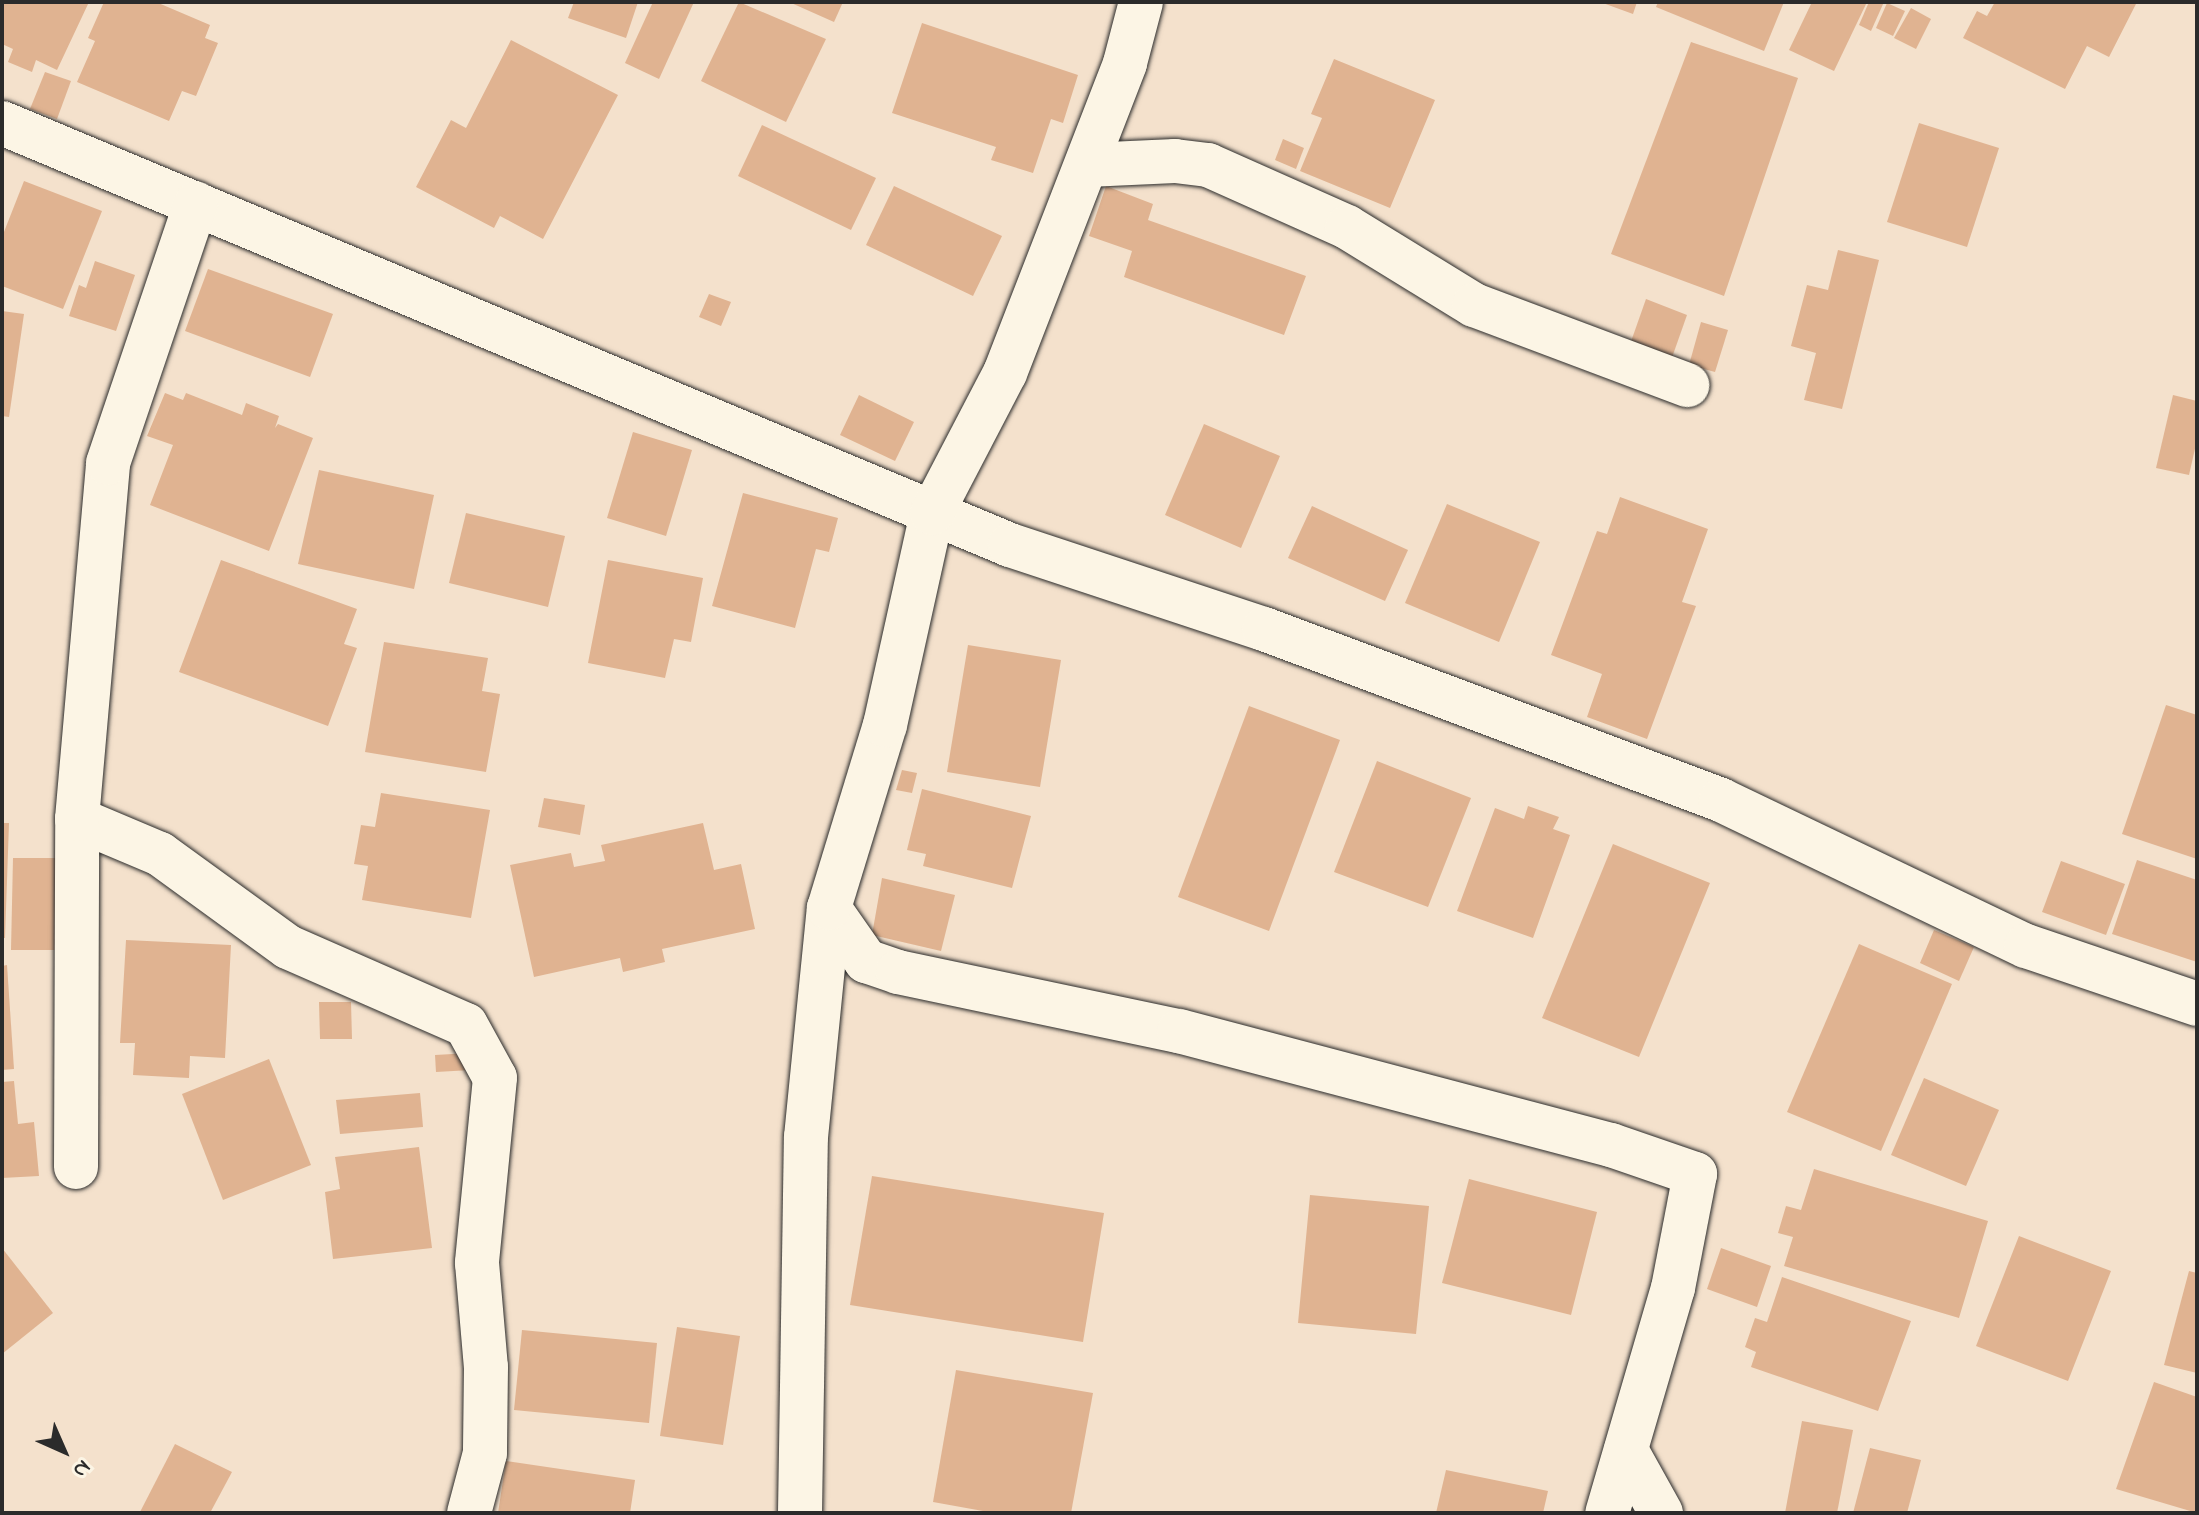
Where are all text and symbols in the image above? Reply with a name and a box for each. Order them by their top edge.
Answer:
north arrow [24,1411,104,1491]
text: N [64,1451,98,1485]

